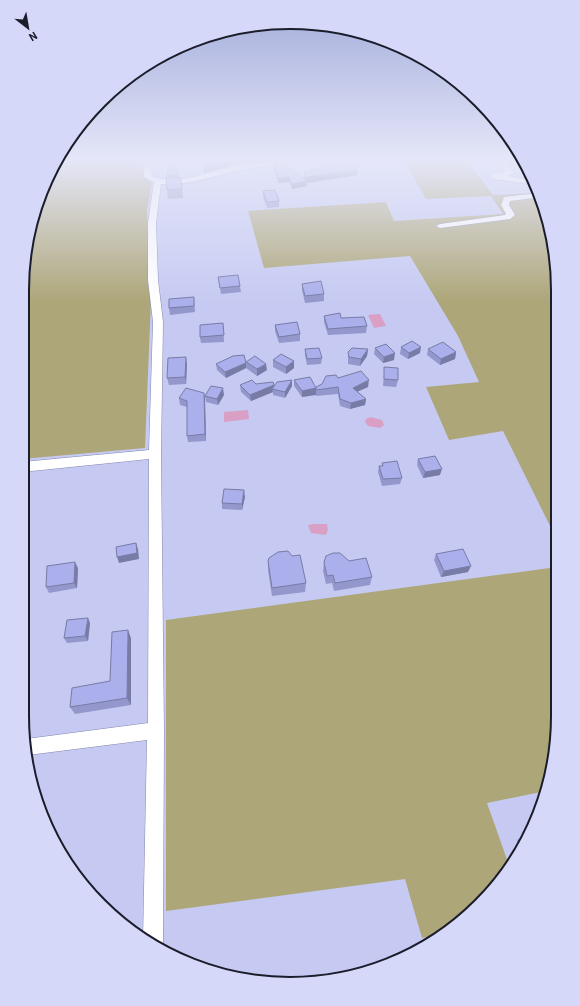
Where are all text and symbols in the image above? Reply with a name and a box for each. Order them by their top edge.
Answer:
north arrow [8,8,48,48]
text: N [27,30,40,44]

